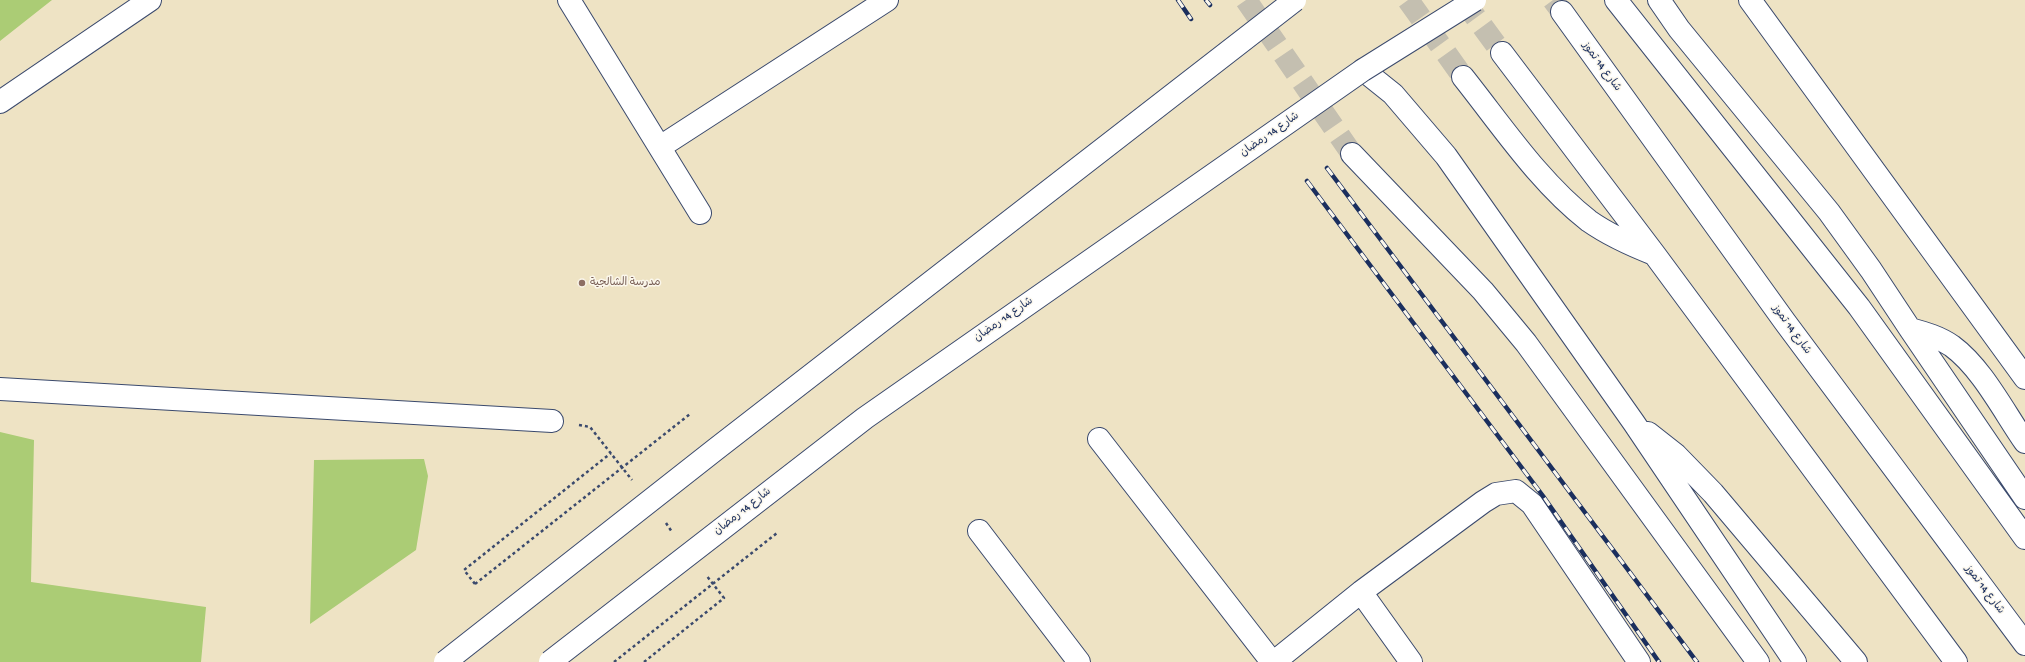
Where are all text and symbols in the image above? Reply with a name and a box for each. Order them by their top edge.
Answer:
street label: شارع 14 تموز [1579,40,1623,94]
street label: شارع 14 رمضان [1238,110,1302,160]
place label: مدرسة الشالجية [590,276,661,290]
marker: مدرسة الشالجية [577,278,587,288]
street label: شارع 14 رمضان [972,295,1036,345]
street label: شارع 14 تموز [1769,303,1813,357]
street label: شارع 14 رمضان [712,486,774,538]
street label: شارع 14 تموز [1961,563,2007,617]

